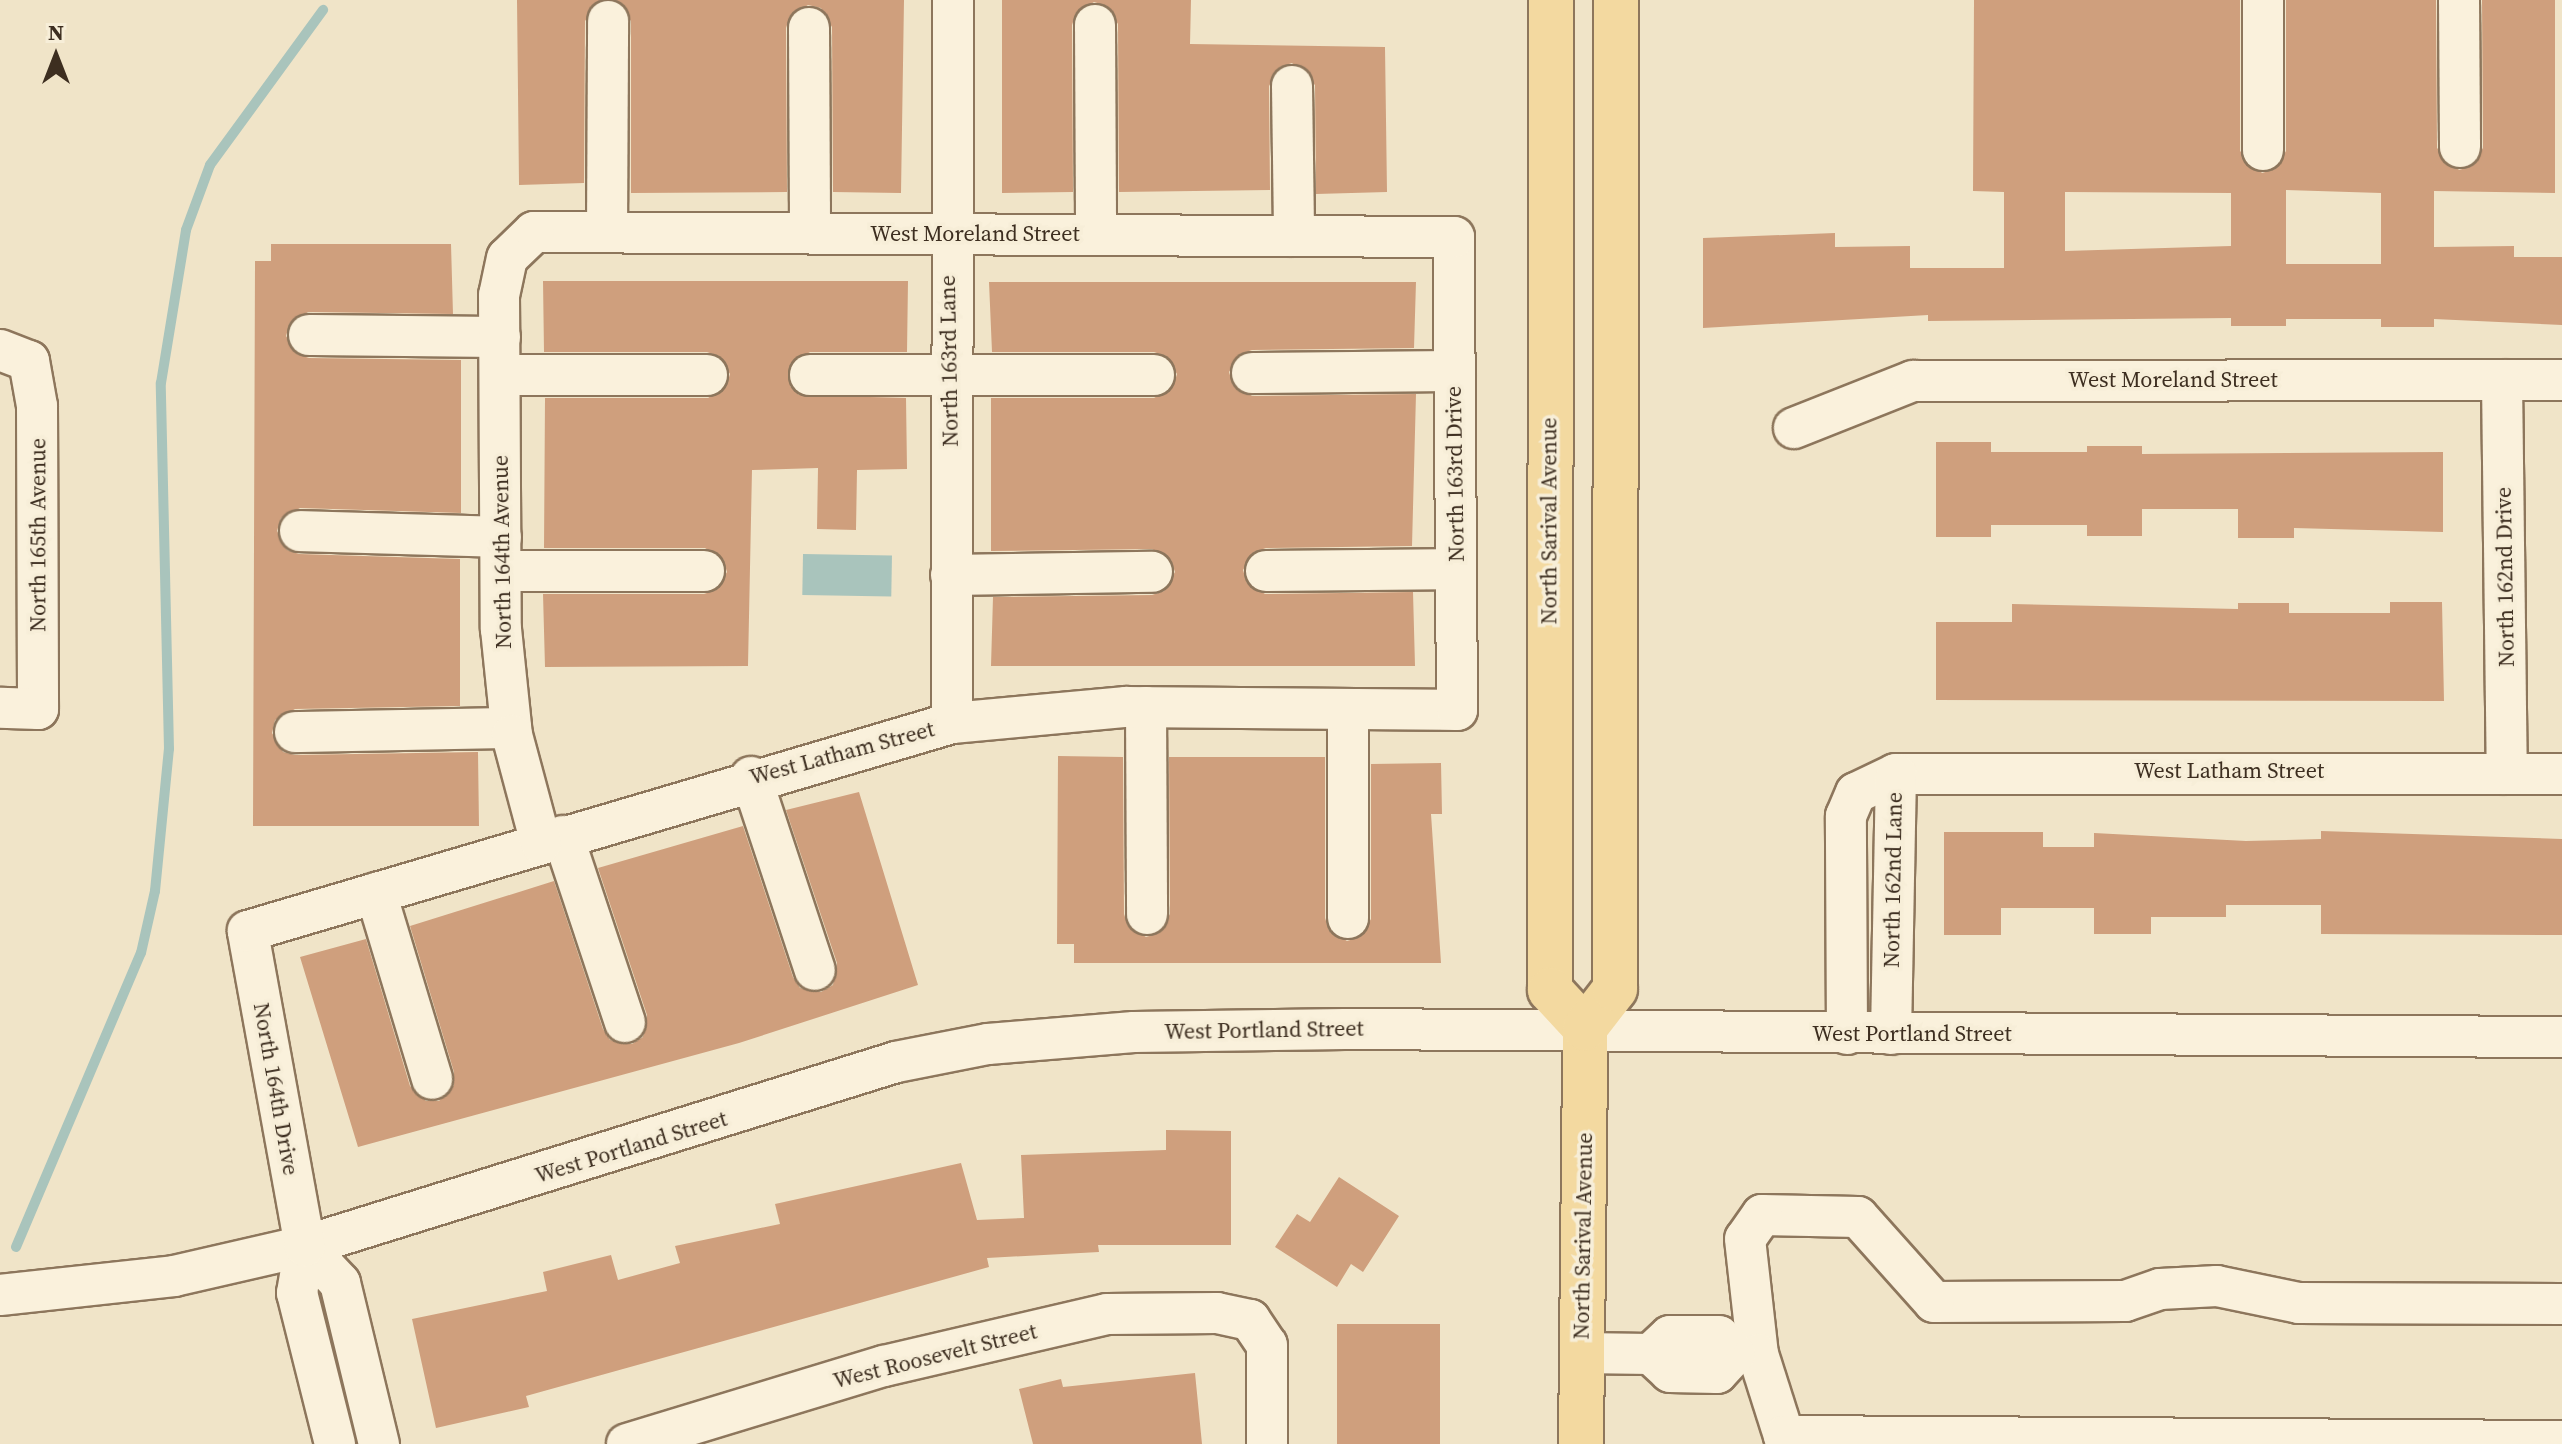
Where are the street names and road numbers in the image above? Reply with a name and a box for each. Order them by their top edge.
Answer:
street label: West Moreland Street [870,221,1080,247]
street label: North 163rd Lane [934,275,964,447]
street label: West Moreland Street [2068,367,2278,393]
street label: North 163rd Drive [1440,386,1470,562]
street label: North Sarival Avenue [1536,418,1562,624]
street label: North 165th Avenue [25,438,51,632]
street label: North 164th Avenue [487,455,517,649]
street label: North 162nd Drive [2490,487,2520,667]
street label: West Latham Street [747,716,937,790]
street label: West Latham Street [2134,758,2324,784]
street label: North 162nd Lane [1878,792,1908,968]
street label: North 164th Drive [248,1001,304,1177]
street label: West Portland Street [1164,1015,1364,1045]
street label: West Portland Street [1812,1021,2012,1047]
street label: West Portland Street [532,1105,730,1189]
street label: North Sarival Avenue [1568,1132,1598,1340]
street label: West Roosevelt Street [830,1318,1040,1394]

